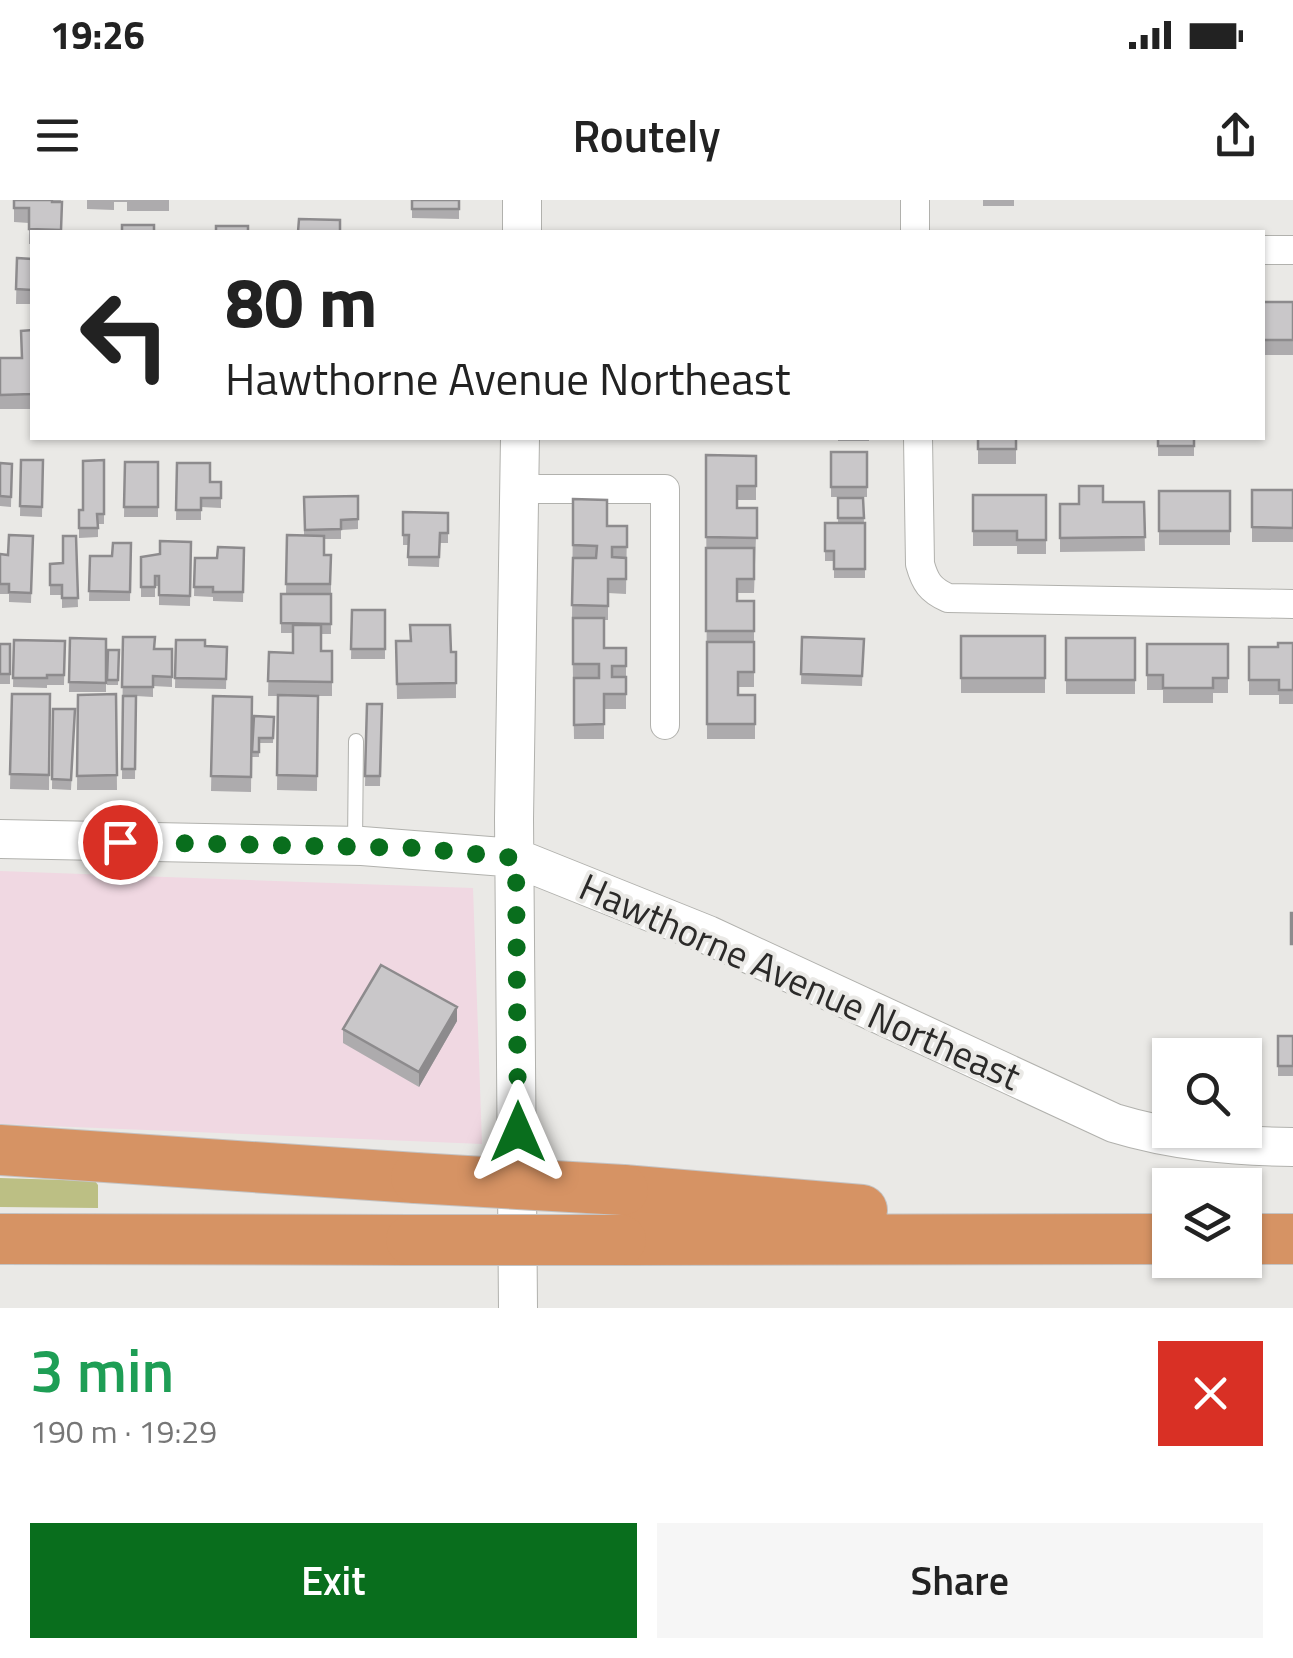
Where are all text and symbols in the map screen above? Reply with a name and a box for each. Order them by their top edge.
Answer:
text: 19:26 [50,6,145,64]
text: Routely [572,101,721,169]
icon: menu [30,108,85,163]
icon: share [1208,108,1263,163]
text: 80 m [225,248,378,354]
icon: left [60,270,190,400]
text: Hawthorne Avenue Northeast [225,344,790,412]
pin [78,800,163,885]
icon: arrive [93,815,148,870]
street label: Hawthorne Avenue Northeast [571,857,1030,1105]
map controls [1152,1038,1262,1278]
button: search [1152,1038,1262,1148]
position arrow [466,1080,570,1184]
button: layers [1152,1168,1262,1278]
text: 3 min [30,1324,174,1415]
button: close [1158,1341,1263,1446]
text: 190 m · 19:29 [30,1407,217,1455]
button: Exit [30,1523,637,1638]
button: Share [657,1523,1263,1638]

